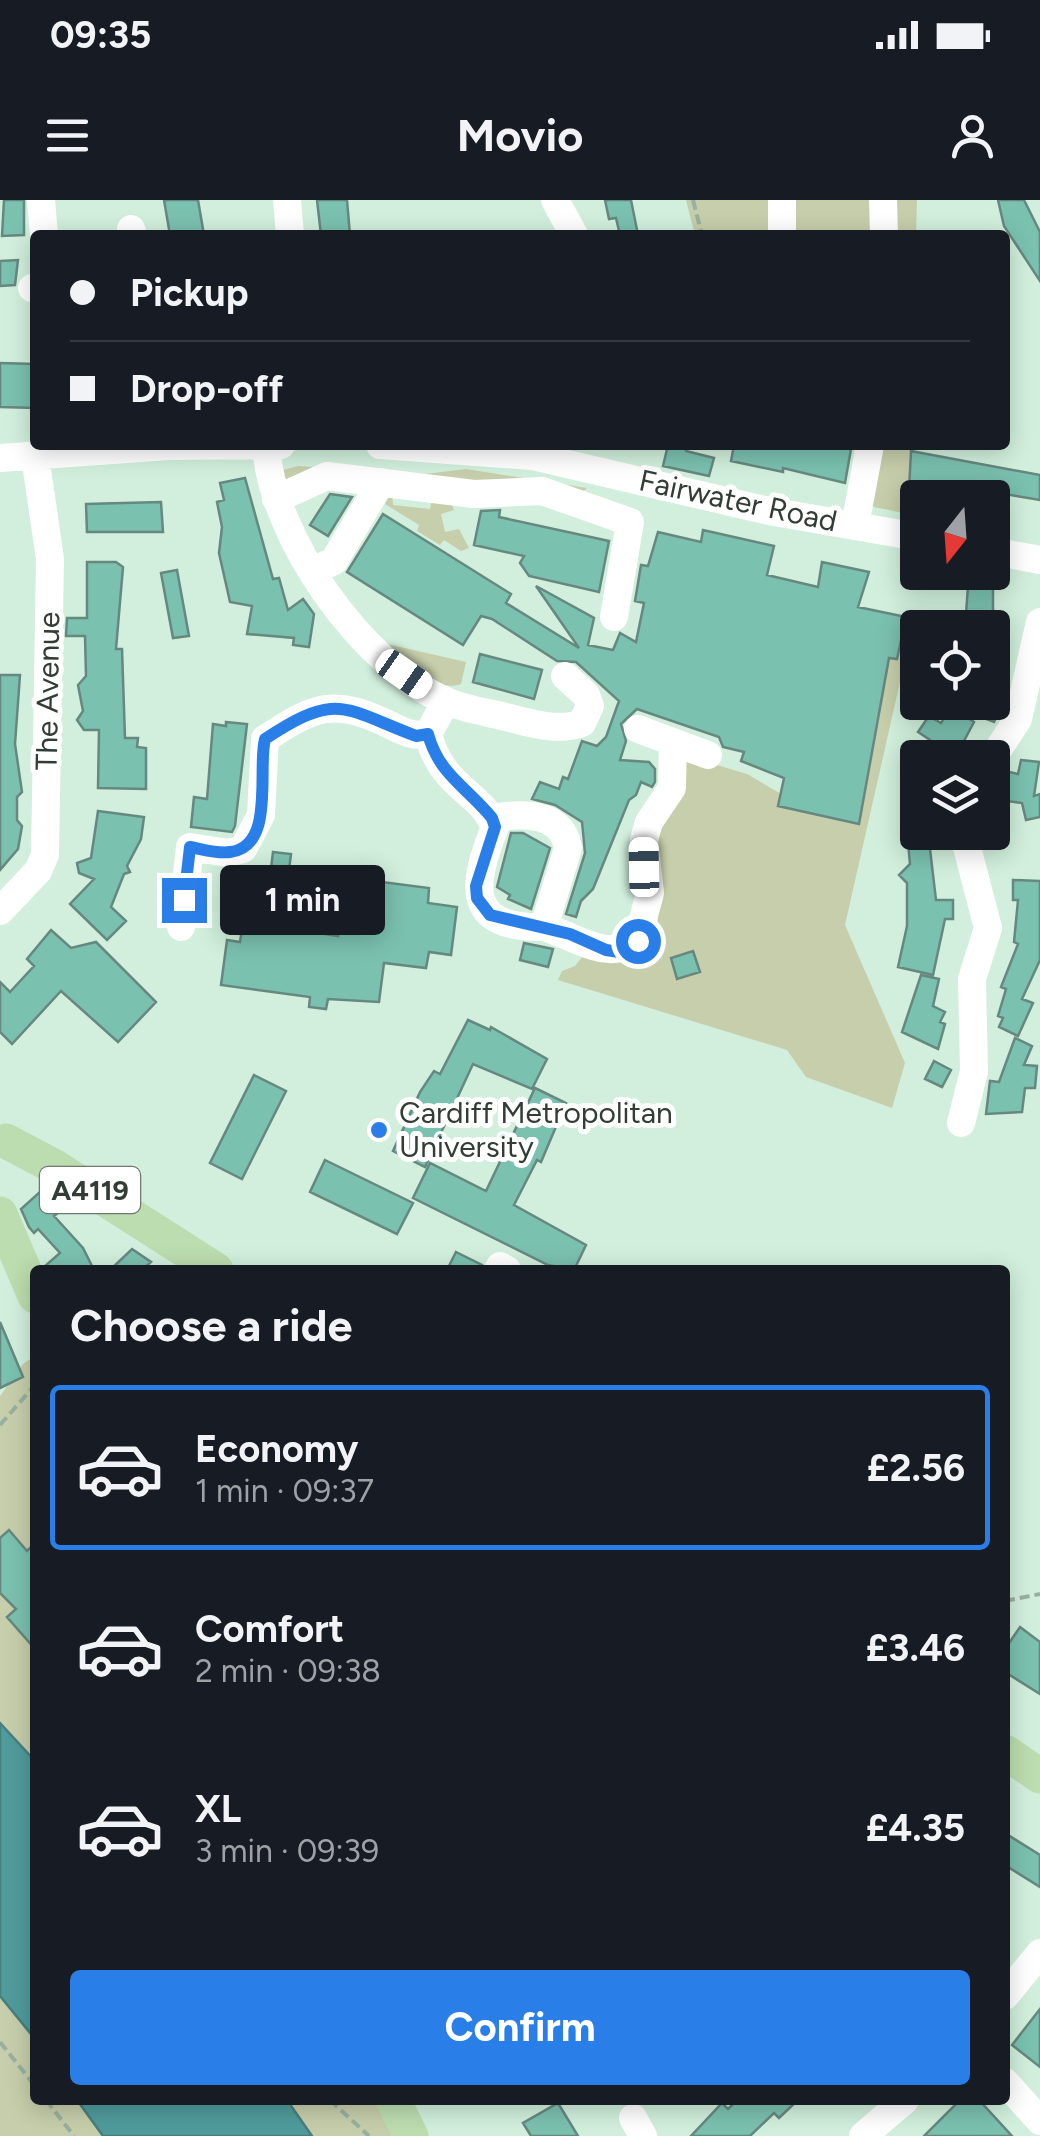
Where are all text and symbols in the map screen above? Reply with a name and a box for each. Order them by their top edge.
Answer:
text: 09:35 [50,12,151,58]
icon: menu [40,108,95,163]
text: Movio [457,108,583,162]
icon: person [945,108,1000,163]
text: Pickup [130,270,248,316]
text: Drop-off [130,366,283,412]
street label: Fairwater Road [636,461,840,540]
north arrow [900,480,1010,590]
map controls [900,480,1010,850]
button: locate [900,610,1010,720]
street label: The Avenue [28,611,67,771]
car [371,645,437,703]
button: layers [900,740,1010,850]
car [628,837,660,897]
callout: 1 min [219,865,384,935]
route end [162,878,207,923]
text: 1 min [265,881,340,919]
route start [616,919,661,964]
place label: Cardiff Metropolitan University [399,1094,673,1165]
marker: Cardiff Metropolitan University [368,1119,390,1141]
road number: A4119 [40,1167,140,1213]
text: Choose a ride [70,1298,352,1352]
icon: car [75,1423,165,1513]
text: Economy [195,1426,358,1472]
text: £2.56 [867,1445,965,1491]
text: 1 min · 09:37 [195,1472,374,1510]
icon: car [75,1603,165,1693]
text: Comfort [195,1606,344,1652]
text: £3.46 [866,1625,965,1671]
text: 2 min · 09:38 [195,1652,381,1690]
icon: car [75,1783,165,1873]
text: XL [195,1786,241,1832]
text: £4.35 [866,1805,965,1851]
text: 3 min · 09:39 [195,1832,379,1870]
button: Confirm [70,1970,970,2085]

